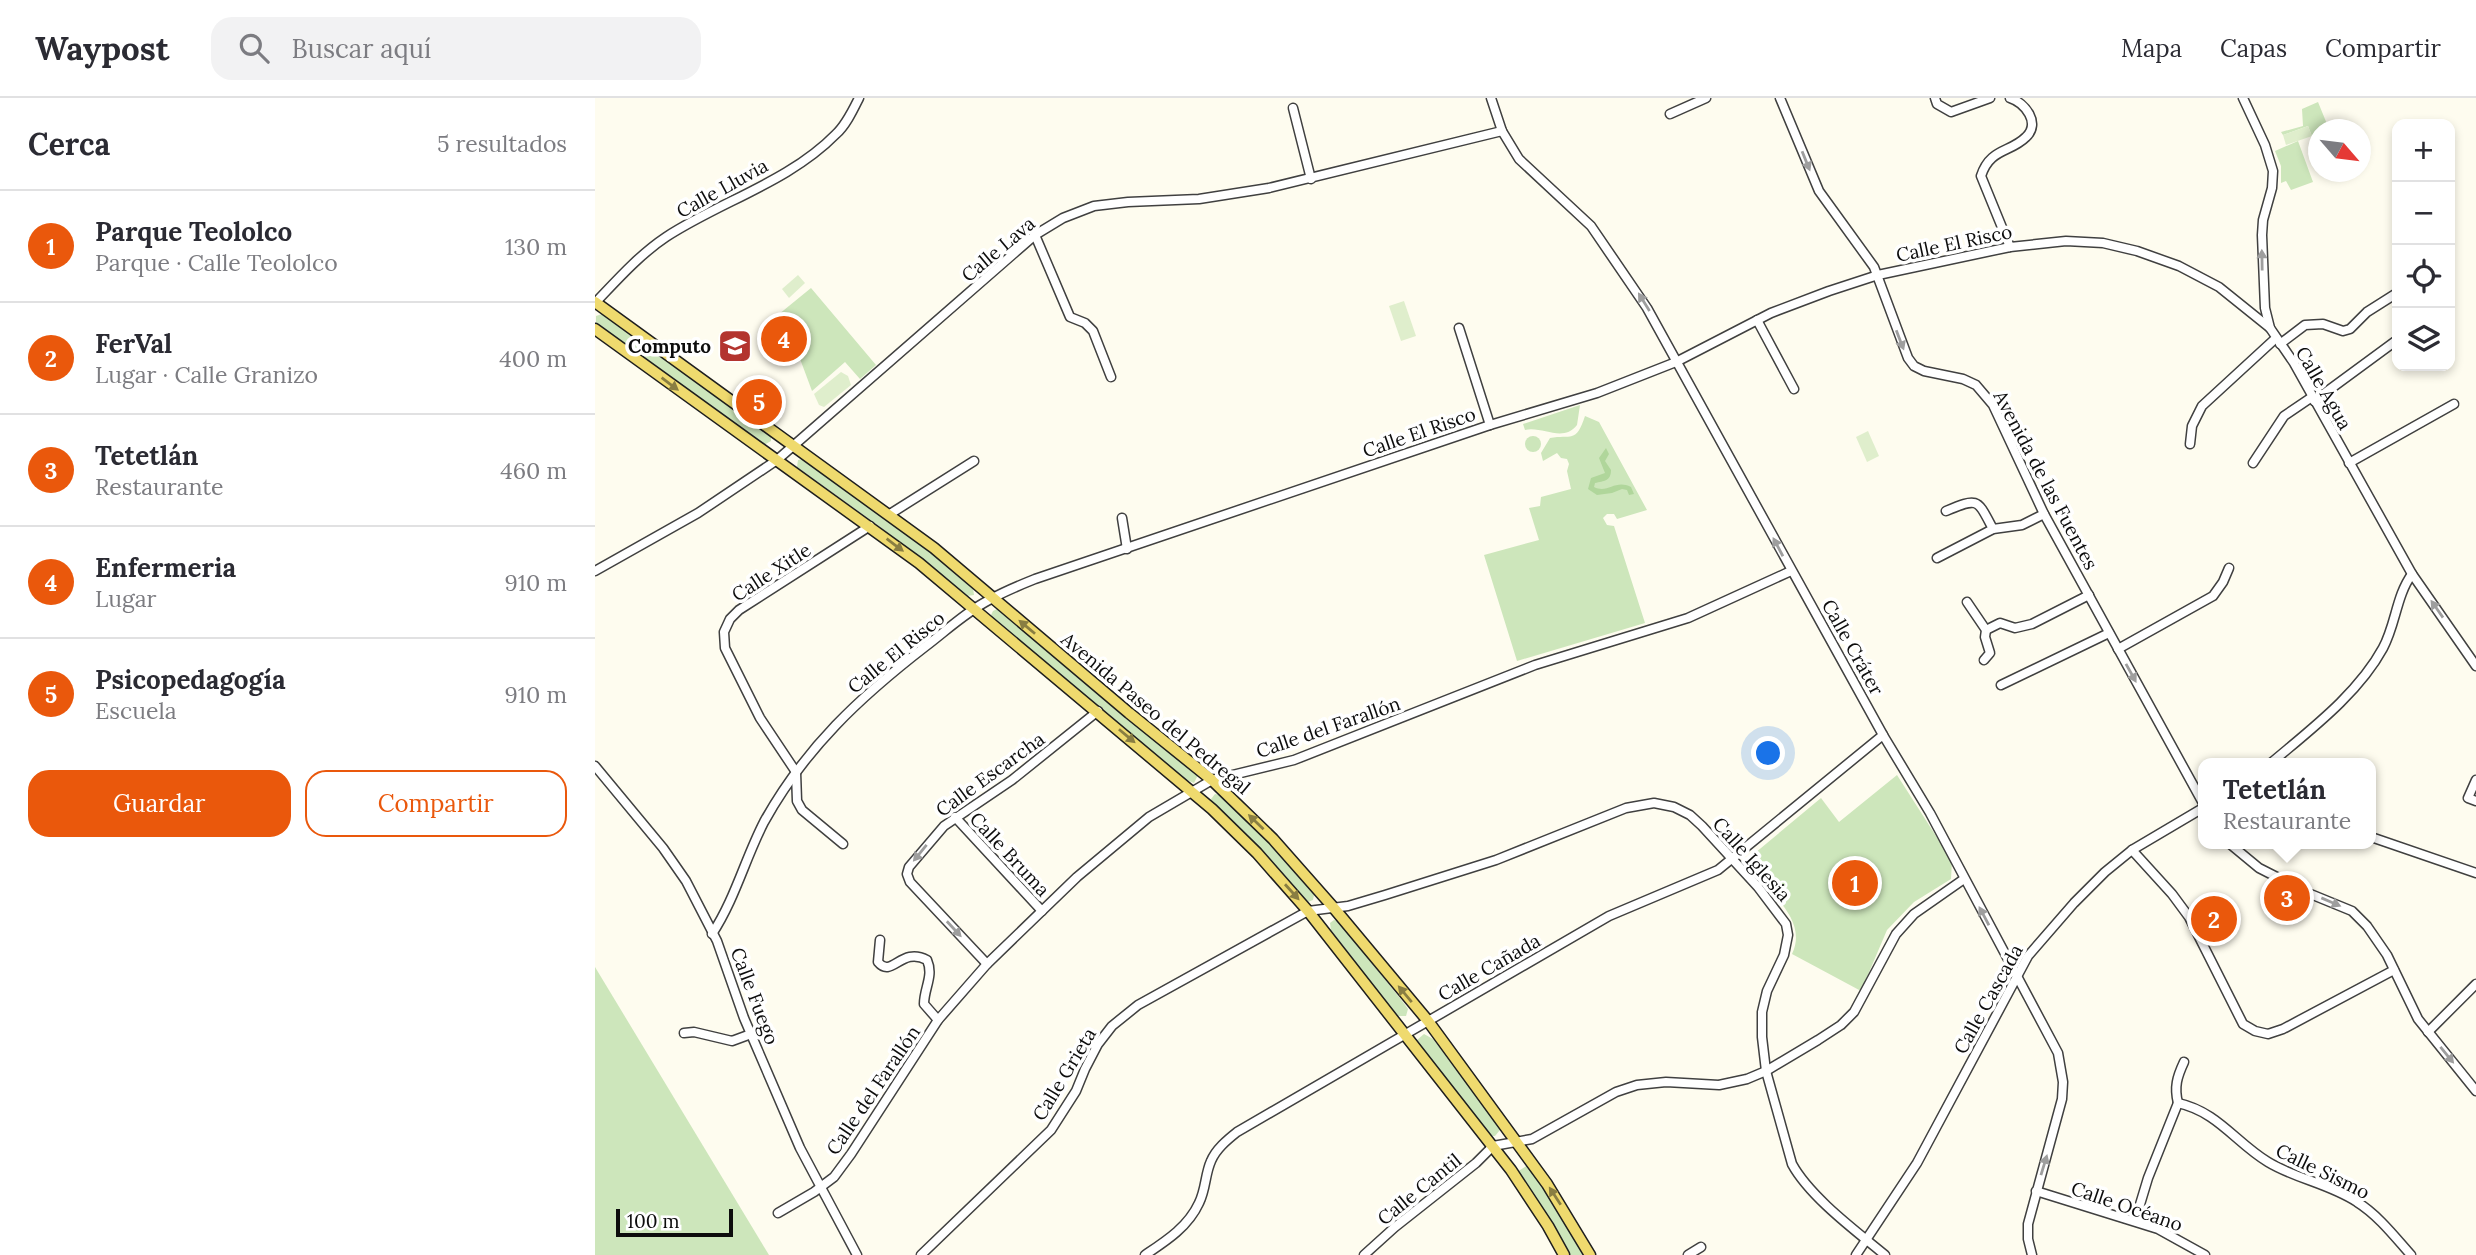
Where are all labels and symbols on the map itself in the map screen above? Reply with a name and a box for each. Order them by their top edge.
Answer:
north arrow [2308,119,2371,182]
one-way arrow [1800,151,1811,172]
street label: Calle Lluvia [672,153,772,223]
street label: Calle Lava [956,211,1040,287]
street label: Calle El Risco [1894,219,2014,267]
one-way arrow [2256,249,2268,271]
one-way arrow [1637,293,1650,312]
pin: 4 [761,313,807,365]
school or university icon: Computo [716,327,754,365]
one-way arrow [1895,329,1906,350]
place label: Computo [628,334,711,358]
street label: Calle Agua [2291,342,2358,434]
pin: 5 [736,376,782,428]
one-way arrow [660,377,679,391]
street label: Avenida de las Fuentes [1988,385,2104,574]
street label: Calle El Risco [1359,401,1479,463]
one-way arrow [1773,536,1785,556]
one-way arrow [885,537,903,552]
street label: Calle Xitle [727,538,815,606]
street label: Calle Cráter [1817,595,1889,700]
one-way arrow [2430,600,2444,618]
street label: Calle El Risco [843,606,949,698]
one-way arrow [1018,619,1036,635]
street label: Avenida Paseo del Pedregal [1056,626,1255,799]
one-way arrow [2125,664,2137,683]
street label: Calle del Farallón [1253,691,1403,763]
street label: Calle Escarcha [931,726,1049,822]
one-way arrow [1118,728,1136,744]
your location [1751,736,1785,770]
street label: Calle Bruma [965,807,1055,901]
street label: Calle Iglesia [1708,812,1796,906]
one-way arrow [1248,815,1265,831]
one-way arrow [913,844,927,862]
pin: 1 [1832,857,1878,909]
pin: 3 [2264,872,2310,924]
one-way arrow [1283,883,1299,900]
pin: 2 [2191,893,2237,945]
one-way arrow [2321,896,2341,908]
one-way arrow [1978,907,1990,926]
one-way arrow [946,920,962,937]
street label: Calle Cañada [1434,928,1545,1006]
street label: Calle Cascada [1948,940,2028,1058]
street label: Calle Fuego [726,944,784,1048]
one-way arrow [1398,985,1413,1002]
street label: Calle del Farallón [821,1021,925,1159]
street label: Calle Grieta [1027,1023,1101,1125]
one-way arrow [2439,1045,2454,1063]
street label: Calle Sismo [2272,1138,2374,1204]
street label: Calle Cantil [1372,1148,1466,1230]
one-way arrow [2039,1154,2049,1175]
street label: Calle Océano [2068,1176,2186,1236]
one-way arrow [1549,1187,1562,1206]
scale bar [616,1206,733,1238]

